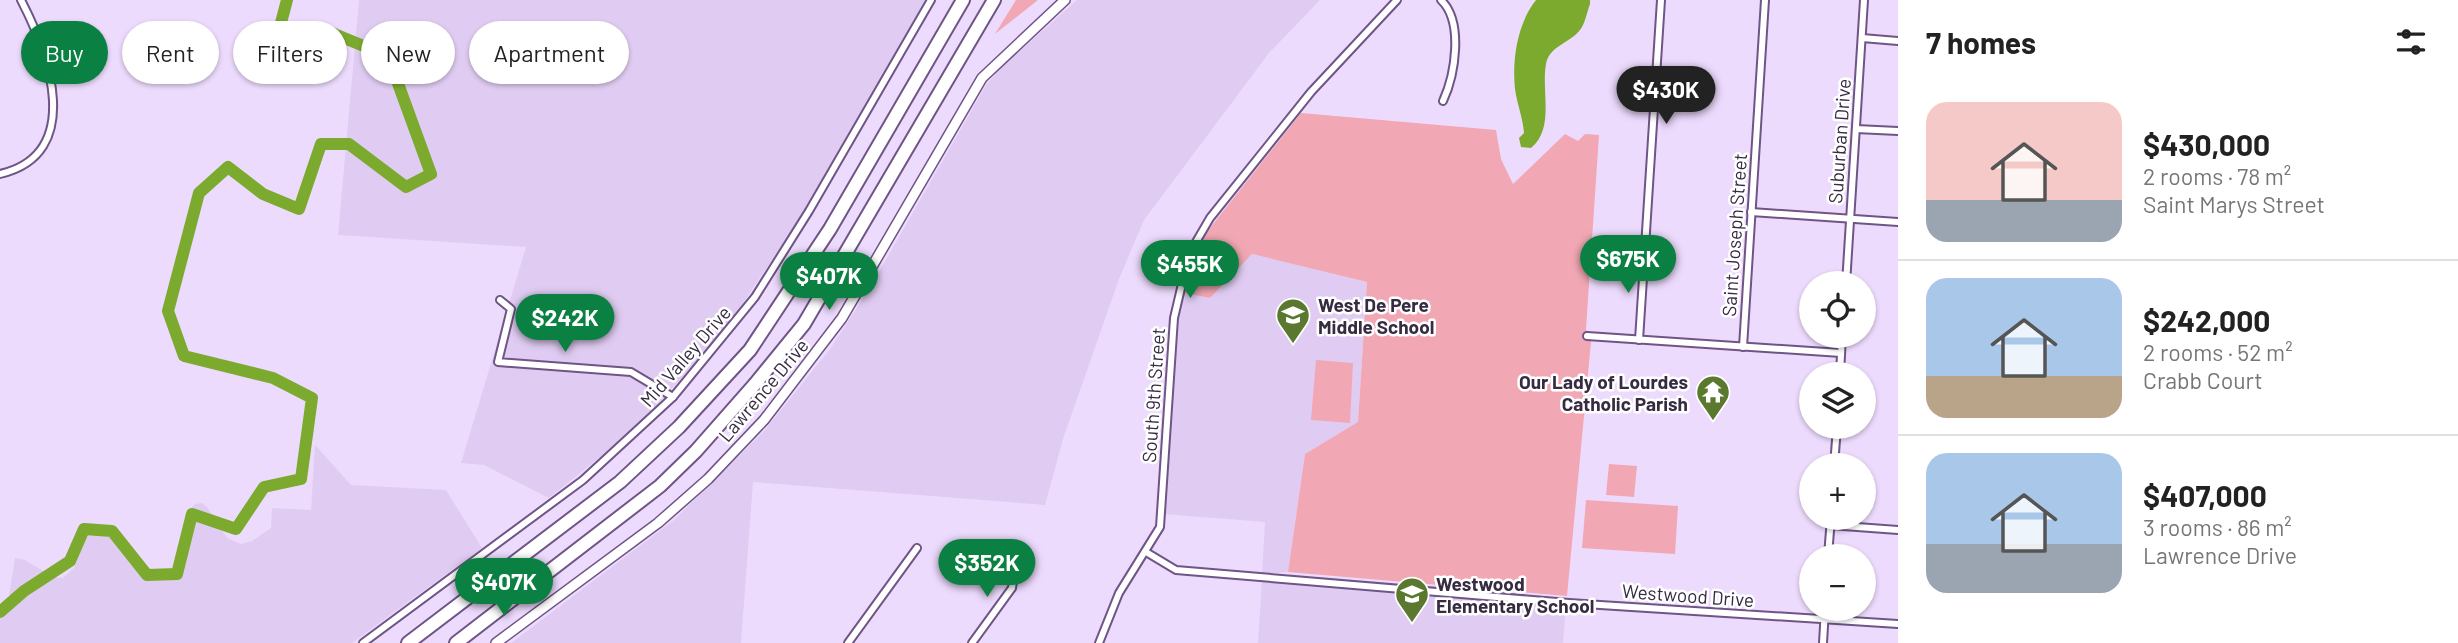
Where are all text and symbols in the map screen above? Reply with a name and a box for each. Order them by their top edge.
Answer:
chip: Buy [21,21,108,84]
chip: Rent [122,21,219,84]
chip: Filters [233,21,347,84]
chip: New [361,21,455,84]
chip: Apartment [469,21,629,84]
icon: filters [2392,23,2430,61]
text: 7 homes [1926,24,2036,60]
pin: $430K [1617,66,1715,126]
text: $430K [1633,75,1700,103]
street label: Suburban Drive [1823,78,1855,204]
text: $430,000 [2143,126,2270,162]
icon: home [1982,130,2066,214]
street label: Saint Joseph Street [1717,153,1751,317]
text: 2 rooms · 78 m² [2143,162,2291,190]
text: Saint Marys Street [2143,190,2325,218]
pin: $675K [1579,236,1677,295]
pin: $455K [1141,240,1239,300]
text: $675K [1596,244,1660,272]
text: $455K [1157,249,1223,277]
pin: $407K [780,252,878,312]
text: $407K [796,261,862,289]
map controls [1799,271,1876,621]
button: locate [1799,271,1876,348]
place label: West De Pere Middle School [1318,293,1434,338]
pin: $242K [516,294,614,354]
school or university icon: West De Pere Middle School [1274,296,1312,345]
street label: Mid Valley Drive [635,301,735,411]
text: $242,000 [2143,302,2270,338]
text: $242K [531,303,599,331]
icon: home [1982,306,2066,390]
street label: South 9th Street [1137,327,1169,463]
street label: Lawrence Drive [713,334,813,446]
text: 2 rooms · 52 m² [2143,338,2293,366]
button: layers [1799,362,1876,439]
text: Crabb Court [2143,366,2263,394]
place label: Our Lady of Lourdes Catholic Parish [1519,370,1688,415]
temple icon: Our Lady of Lourdes Catholic Parish [1694,373,1732,422]
button: + [1799,453,1876,530]
text: $407,000 [2143,477,2267,513]
icon: home [1982,481,2066,565]
text: 3 rooms · 86 m² [2143,513,2292,541]
pin: $352K [938,540,1036,599]
text: Lawrence Drive [2143,541,2297,569]
button: − [1799,544,1876,621]
text: $352K [954,548,1020,576]
pin: $407K [455,558,553,618]
text: $407K [471,567,537,595]
place label: Westwood Elementary School [1436,572,1594,617]
school or university icon: Westwood Elementary School [1393,575,1431,624]
street label: Westwood Drive [1621,579,1755,611]

